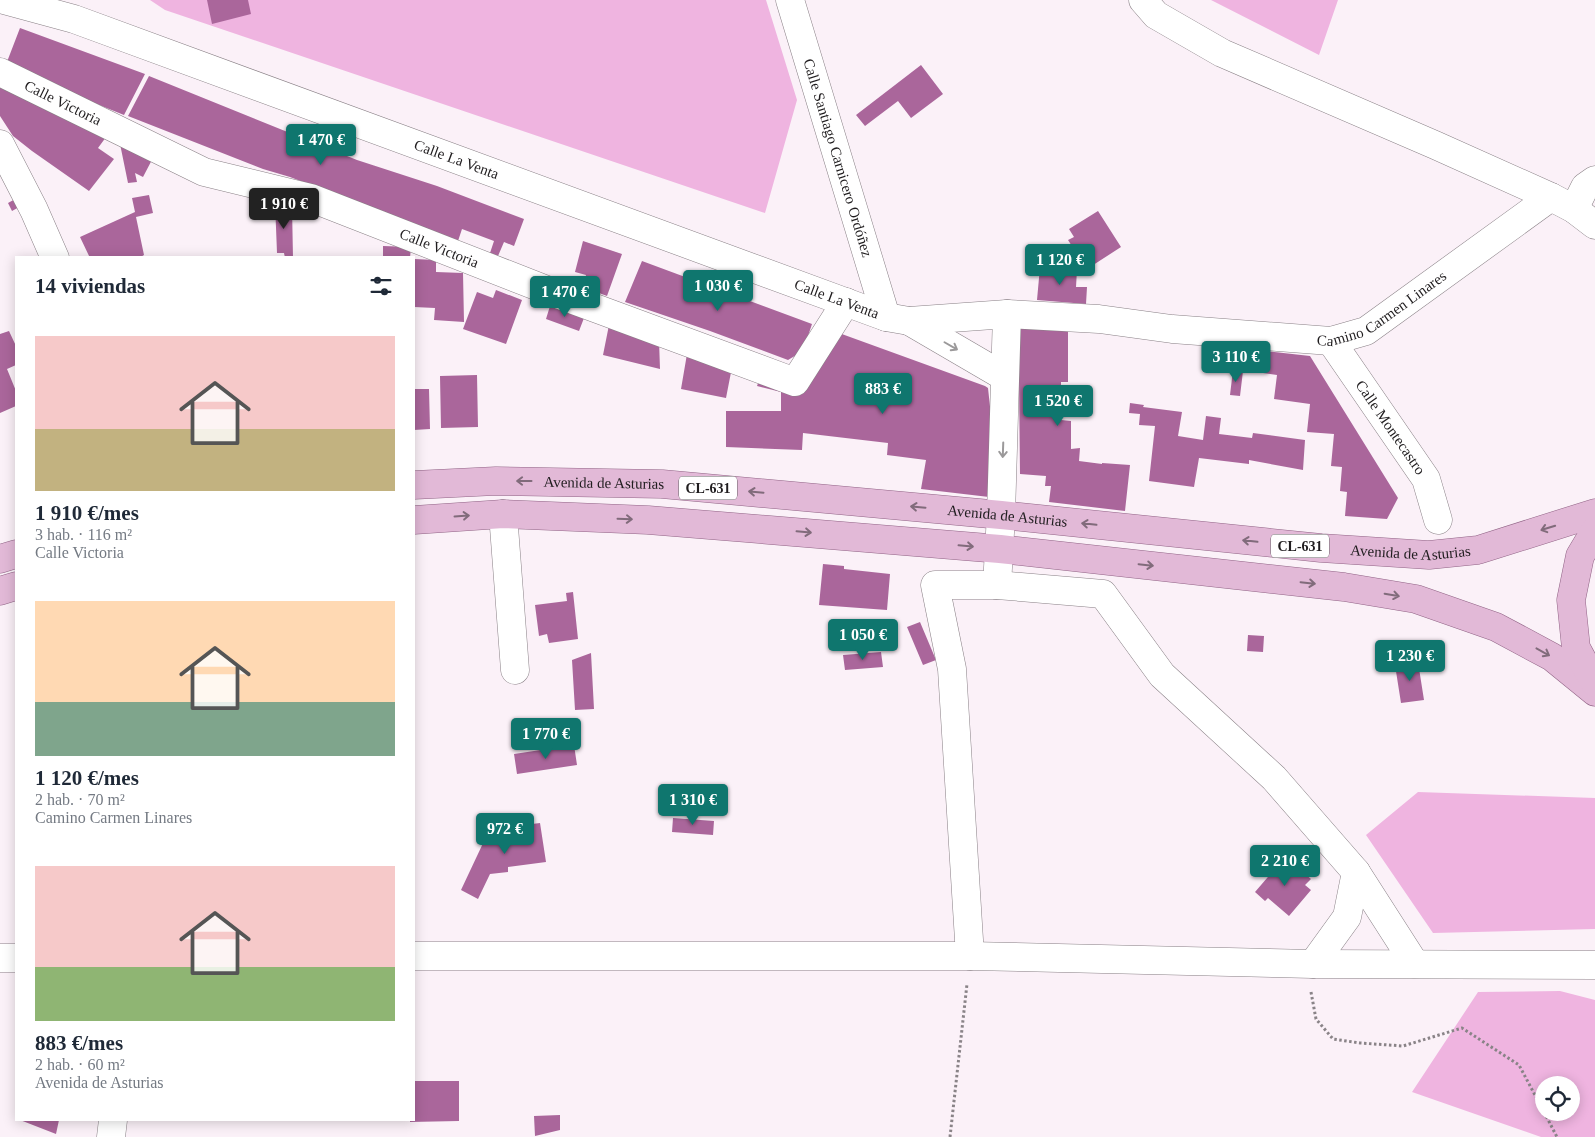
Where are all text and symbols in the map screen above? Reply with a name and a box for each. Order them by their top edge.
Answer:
street label: Calle Santiago Carnicero Ordóñez [800,57,875,259]
street label: Calle Victoria [22,77,104,129]
pin: 1 470 € [275,124,367,166]
text: 1 470 € [297,131,345,148]
street label: Calle La Venta [412,137,501,182]
pin: 1 910 € [238,188,330,230]
text: 1 910 € [260,195,308,212]
street label: Calle Victoria [397,225,481,271]
pin: 1 120 € [1014,244,1106,286]
text: 1 120 € [1036,251,1084,268]
street label: Camino Carmen Linares [1316,268,1449,349]
pin: 1 030 € [672,270,764,312]
icon: filters [367,272,395,300]
text: 14 viviendas [35,274,145,298]
pin: 1 470 € [519,276,611,318]
street label: Calle La Venta [792,276,882,322]
text: 1 030 € [694,277,742,294]
text: 1 470 € [541,283,589,300]
pin: 3 110 € [1190,340,1282,383]
one-way arrow [943,341,958,351]
text: 3 110 € [1212,348,1260,365]
icon: home [170,368,260,458]
pin: 883 € [848,372,918,415]
street label: Calle Montecastro [1353,377,1428,478]
text: 883 € [865,380,901,397]
pin: 1 520 € [1012,384,1104,427]
text: 1 520 € [1034,392,1082,409]
one-way arrow [998,442,1008,458]
street label: Avenida de Asturias [543,474,665,492]
one-way arrow [516,476,532,486]
road number: CL-631 [679,476,737,499]
one-way arrow [748,488,764,497]
text: 1 910 €/mes [35,501,139,525]
one-way arrow [910,502,926,512]
street label: Avenida de Asturias [947,502,1068,530]
one-way arrow [454,511,470,521]
one-way arrow [616,514,632,523]
one-way arrow [1081,519,1097,529]
one-way arrow [1541,523,1557,533]
text: 3 hab. · 116 m² [35,526,132,543]
one-way arrow [796,527,812,537]
road number: CL-631 [1271,534,1329,558]
one-way arrow [1243,537,1259,546]
one-way arrow [958,541,974,551]
street label: Avenida de Asturias [1350,542,1472,563]
text: Calle Victoria [35,544,124,561]
one-way arrow [1138,560,1154,570]
one-way arrow [1299,578,1315,588]
one-way arrow [1384,591,1400,601]
pin: 1 050 € [817,618,909,661]
text: 1 050 € [839,626,887,643]
icon: home [170,633,260,723]
pin: 1 230 € [1364,640,1456,682]
text: 1 230 € [1386,647,1434,664]
one-way arrow [1535,648,1550,658]
pin: 1 770 € [500,718,592,760]
text: 1 770 € [522,725,570,742]
text: 1 120 €/mes [35,766,139,790]
pin: 1 310 € [647,784,739,826]
text: 2 hab. · 70 m² [35,791,125,808]
text: 1 310 € [669,791,717,808]
text: Camino Carmen Linares [35,809,192,826]
pin: 972 € [470,812,540,855]
text: 972 € [487,820,523,837]
pin: 2 210 € [1239,844,1331,887]
text: 2 210 € [1261,852,1309,869]
icon: home [170,898,260,988]
text: 883 €/mes [35,1031,123,1055]
text: 2 hab. · 60 m² [35,1056,125,1073]
text: Avenida de Asturias [35,1074,164,1091]
map controls [1535,1076,1580,1121]
button: locate [1535,1076,1580,1121]

